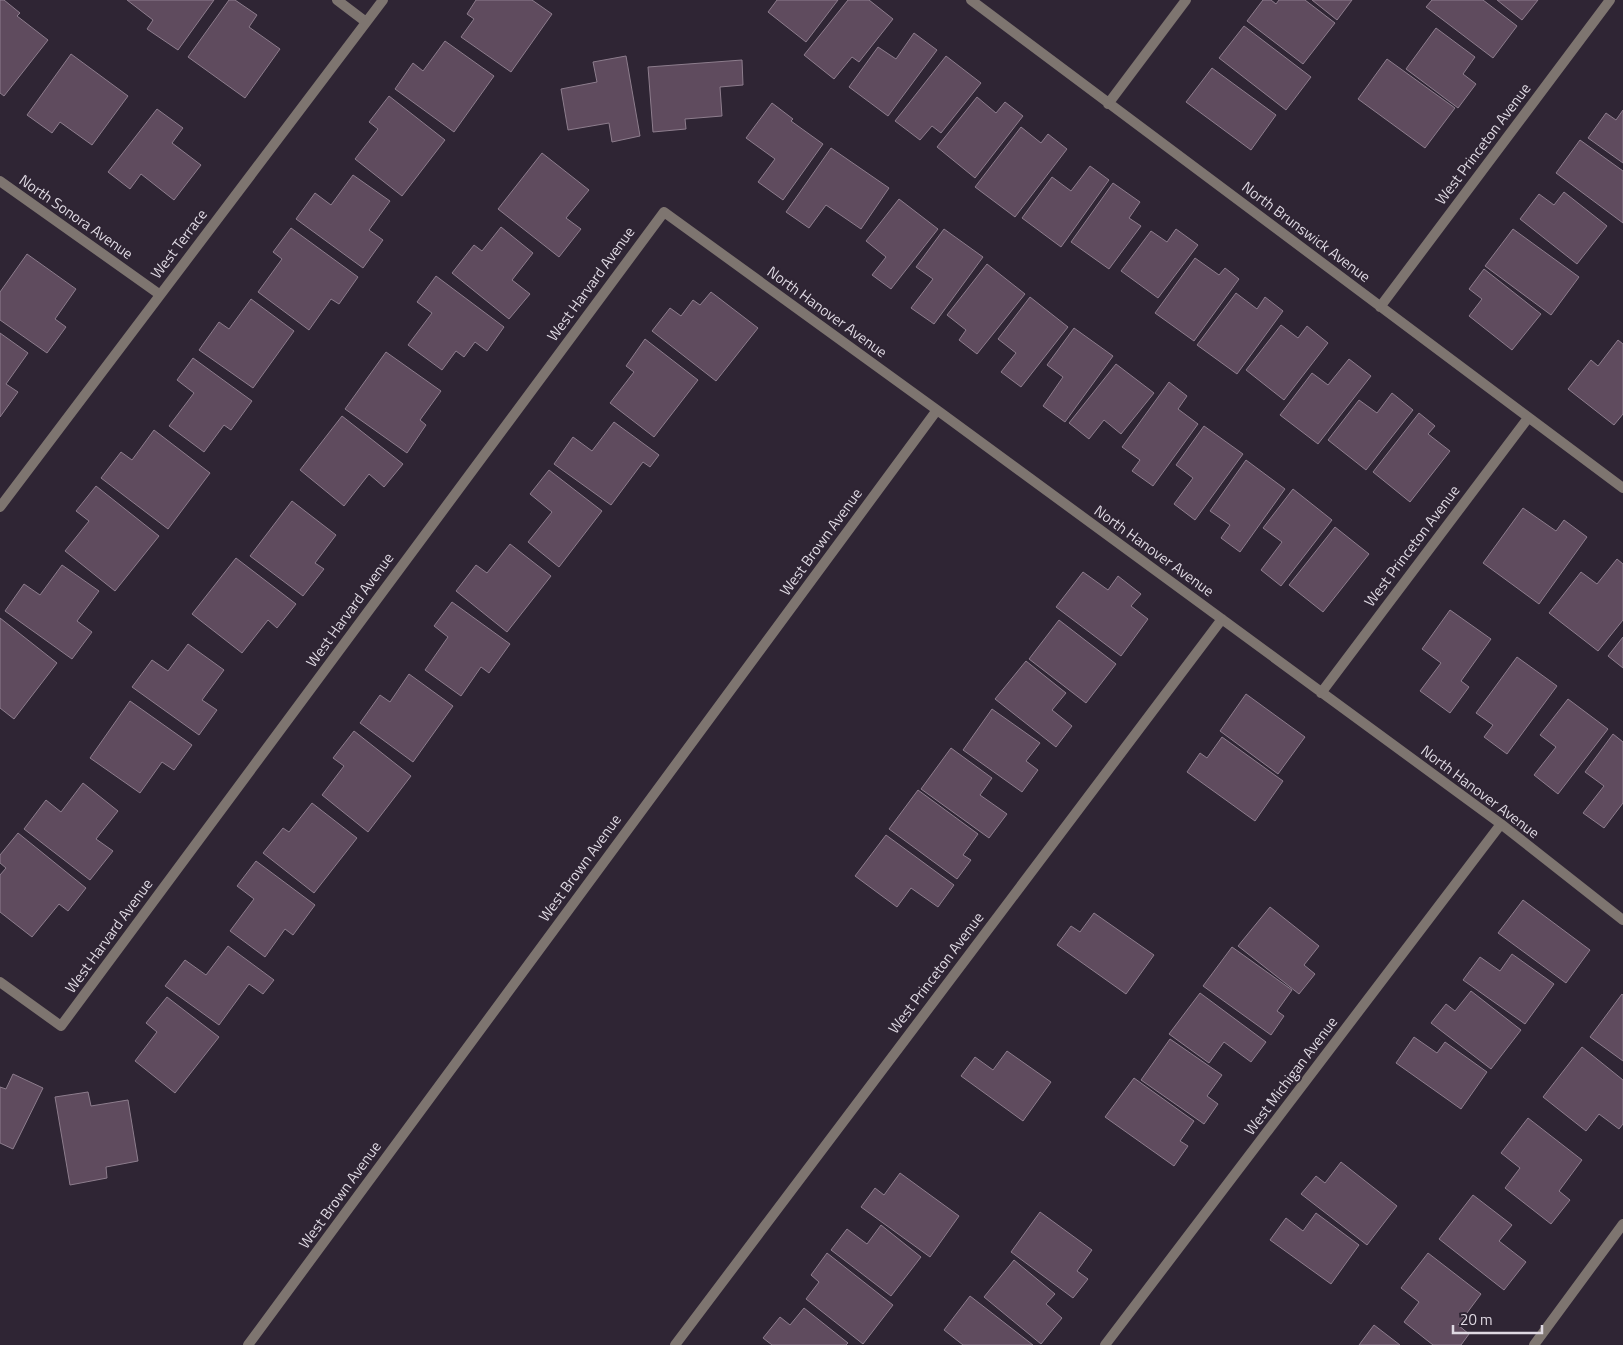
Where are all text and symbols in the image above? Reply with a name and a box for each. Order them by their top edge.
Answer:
street label: West Princeton Avenue [1429,78,1536,209]
street label: North Sonora Avenue [15,169,138,265]
street label: North Brunswick Avenue [1237,176,1375,288]
street label: West Terrace [145,204,213,283]
street label: West Harvard Avenue [541,222,640,346]
street label: North Hanover Avenue [763,260,892,363]
street label: West Princeton Avenue [1358,480,1465,611]
street label: West Brown Avenue [774,483,867,600]
street label: North Hanover Avenue [1090,499,1219,602]
street label: West Harvard Avenue [300,548,399,672]
street label: North Hanover Avenue [1416,739,1544,844]
street label: West Brown Avenue [533,809,626,926]
street label: West Harvard Avenue [59,874,158,998]
street label: West Princeton Avenue [882,907,989,1038]
street label: West Michigan Avenue [1238,1012,1343,1140]
street label: West Brown Avenue [293,1136,386,1253]
scale bar [1453,1302,1542,1334]
text: 20 m [1460,1308,1493,1331]

